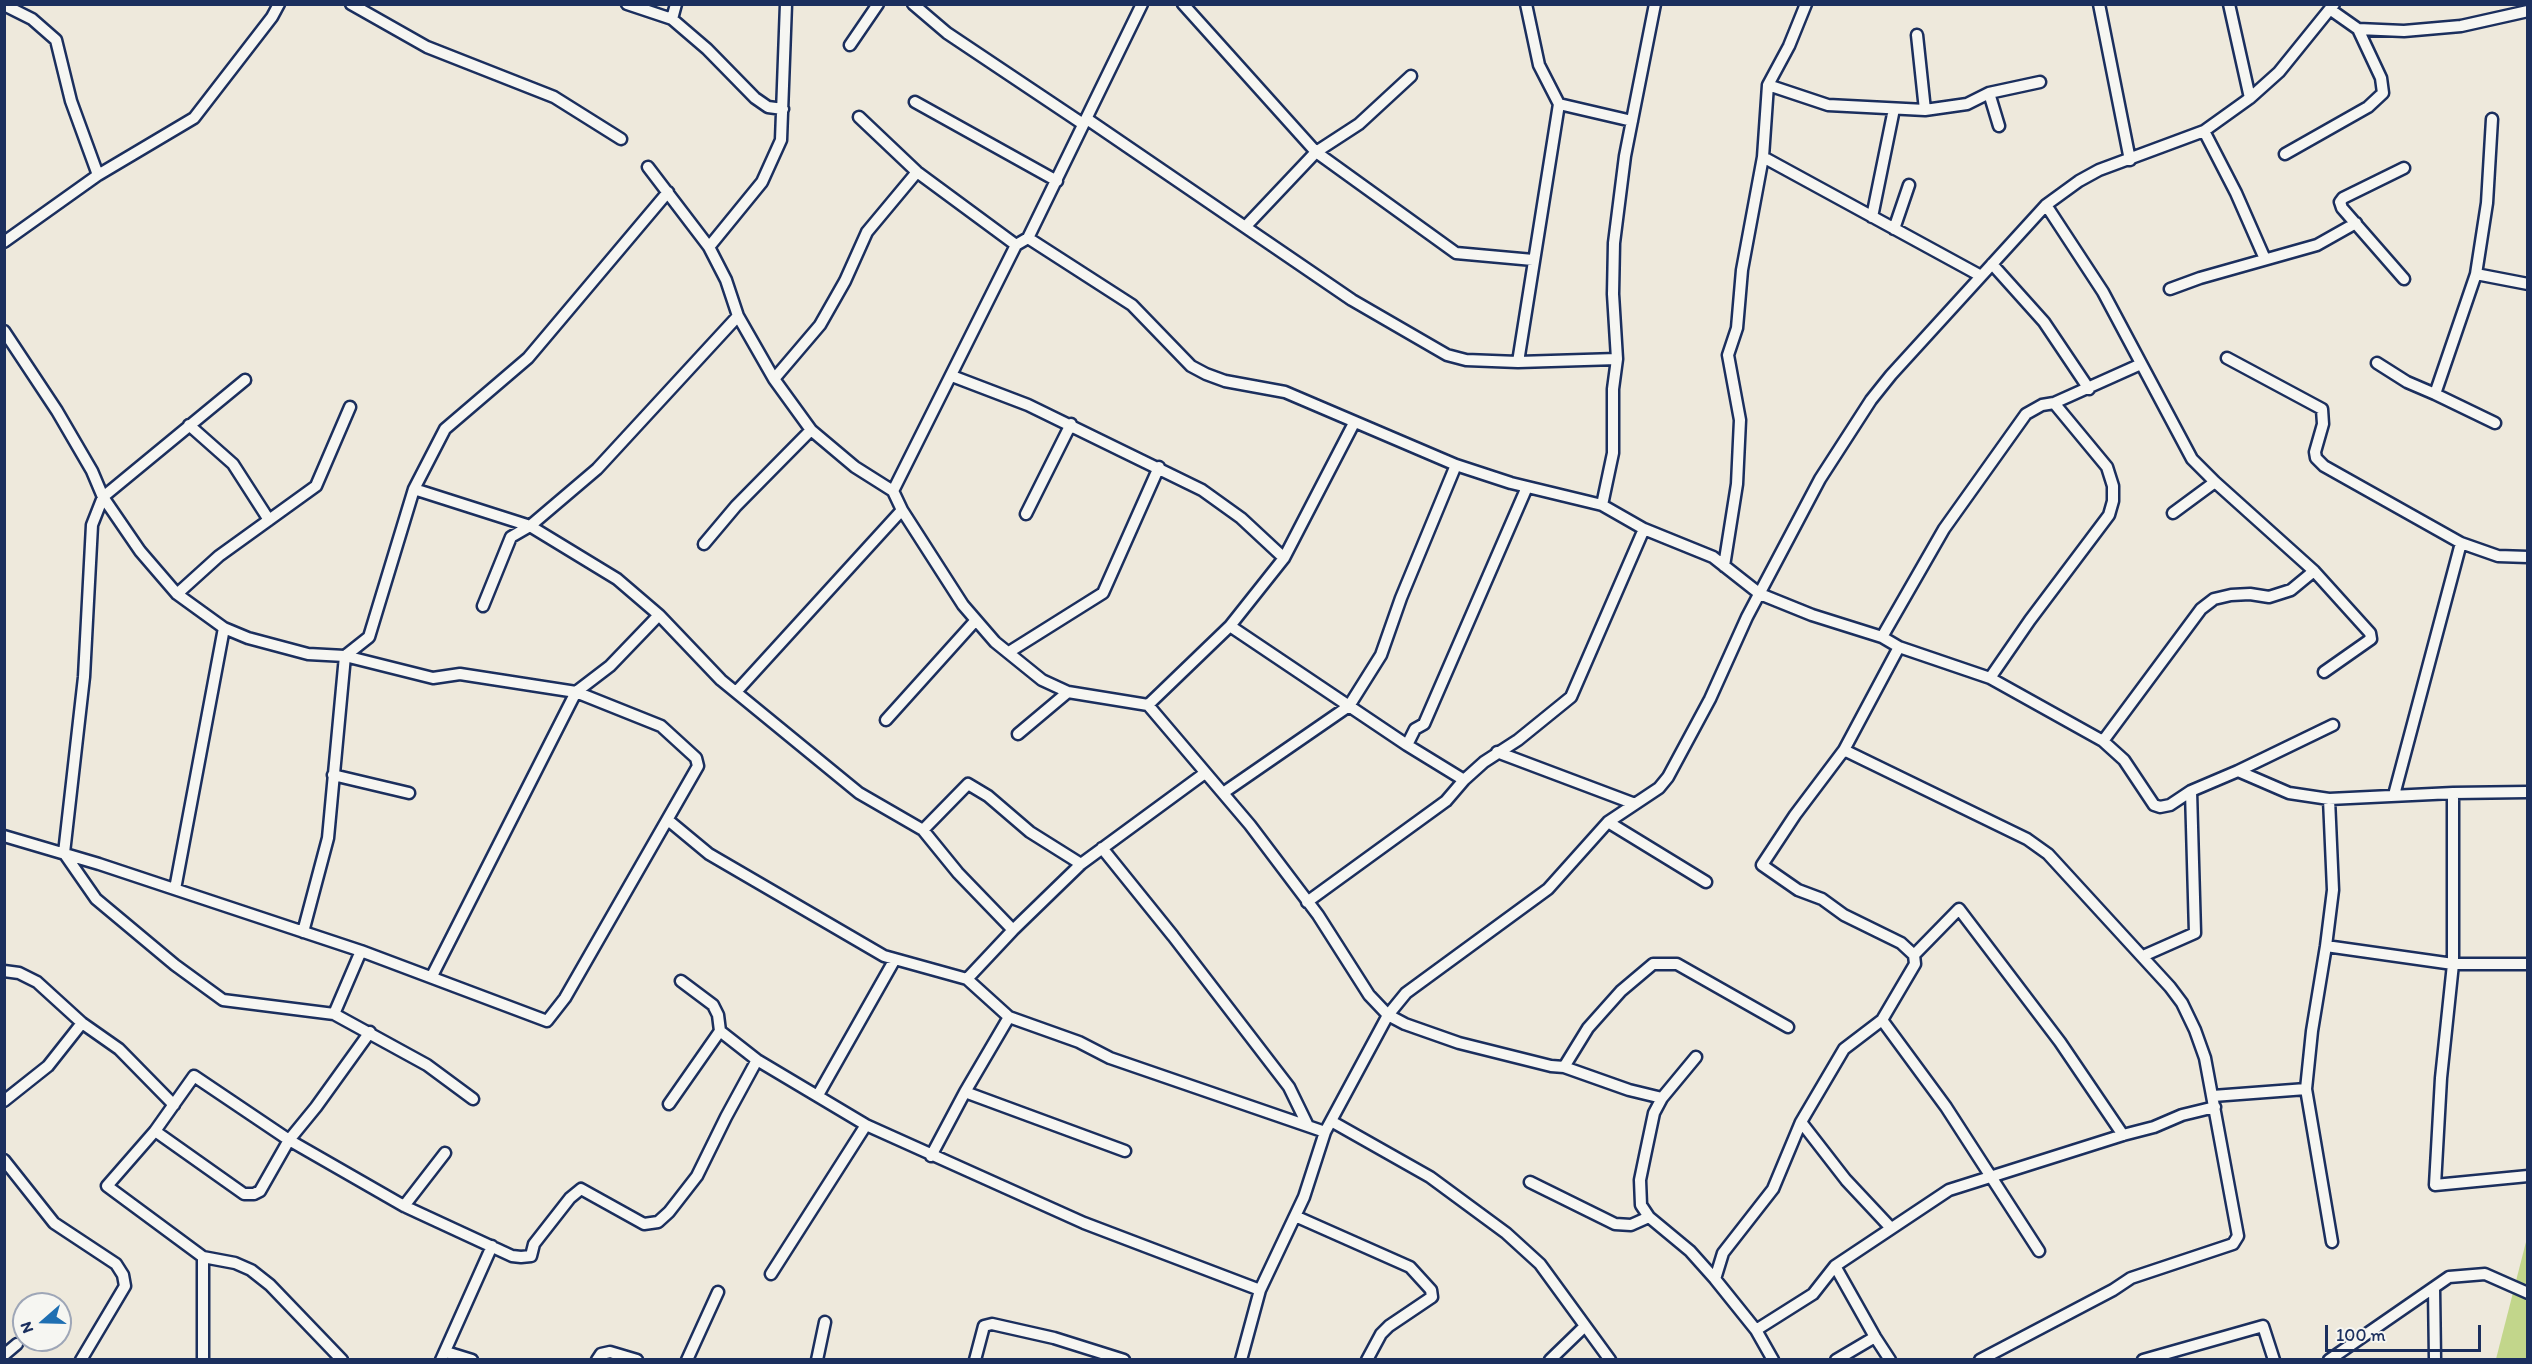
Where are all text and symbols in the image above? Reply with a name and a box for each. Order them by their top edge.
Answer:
north arrow [12,1292,72,1352]
scale bar [2328,1313,2484,1351]
text: N [16,1319,37,1336]
text: 100 m [2336,1324,2386,1346]

